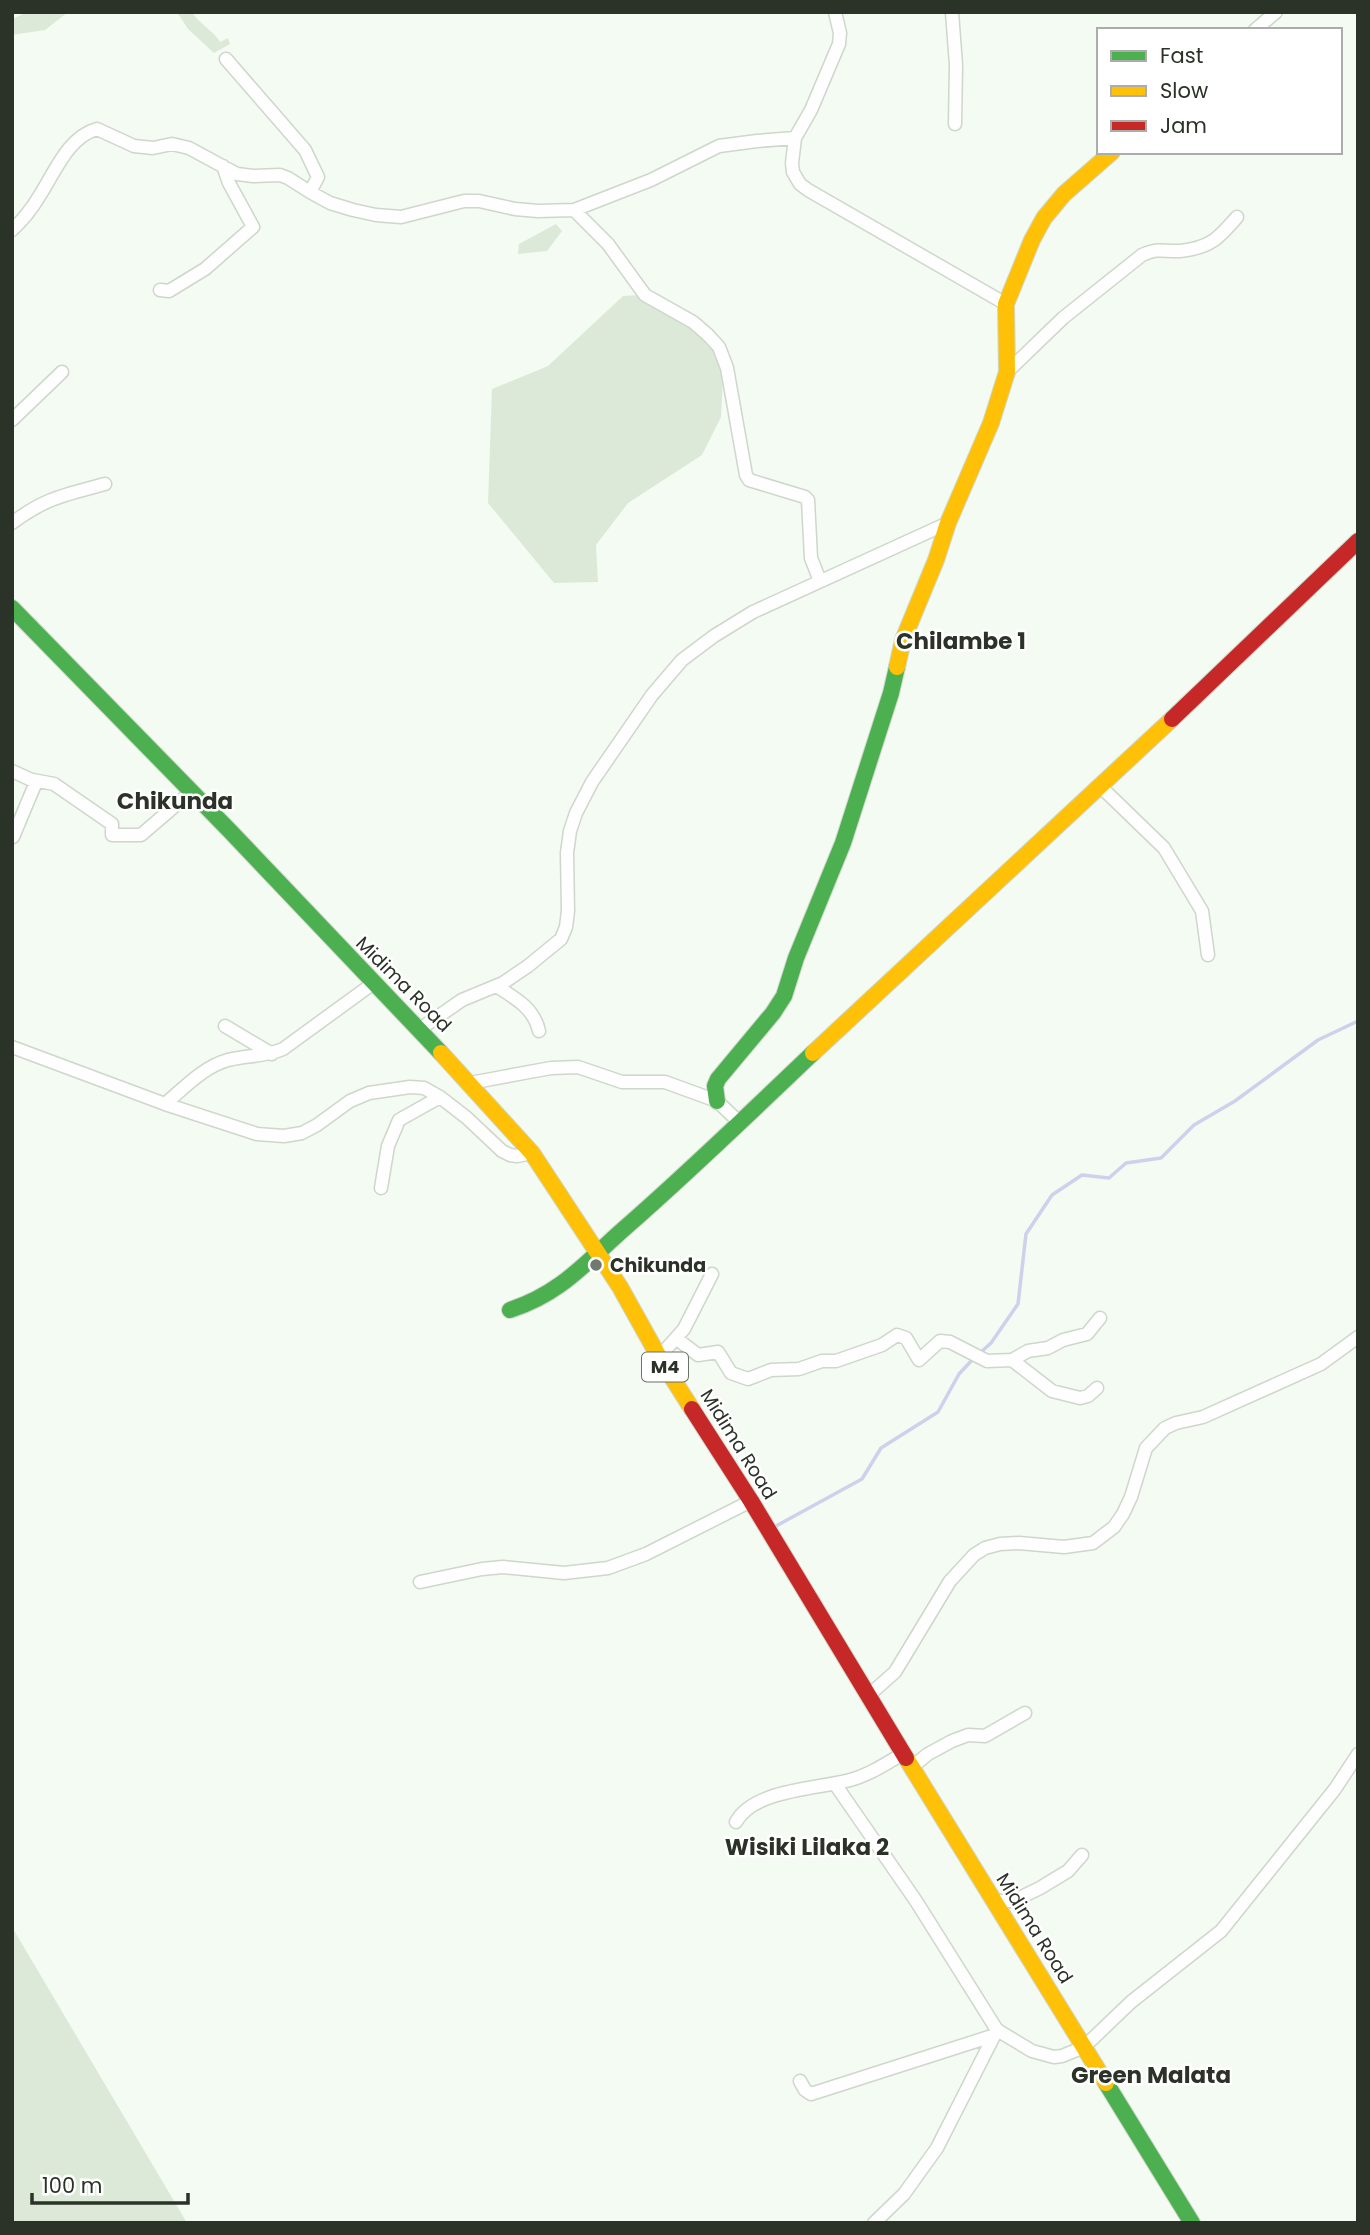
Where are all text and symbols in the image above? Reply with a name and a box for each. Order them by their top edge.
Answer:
legend [1097,28,1342,154]
text: Fast [1160,41,1203,70]
text: Slow [1160,76,1208,105]
text: Jam [1160,111,1207,140]
district label: Chilambe 1 [896,625,1026,657]
district label: Chikunda [117,785,233,817]
street label: Midima Road [350,930,458,1038]
place label: Chikunda [610,1252,706,1279]
marker: Chikunda [588,1257,604,1273]
road number: M4 [642,1352,688,1382]
street label: Midima Road [694,1384,783,1505]
district label: Wisiki Lilaka 2 [725,1831,889,1863]
street label: Midima Road [990,1868,1079,1989]
district label: Green Malata [1071,2059,1231,2091]
scale bar [32,2162,187,2206]
text: 100 m [42,2171,102,2200]

